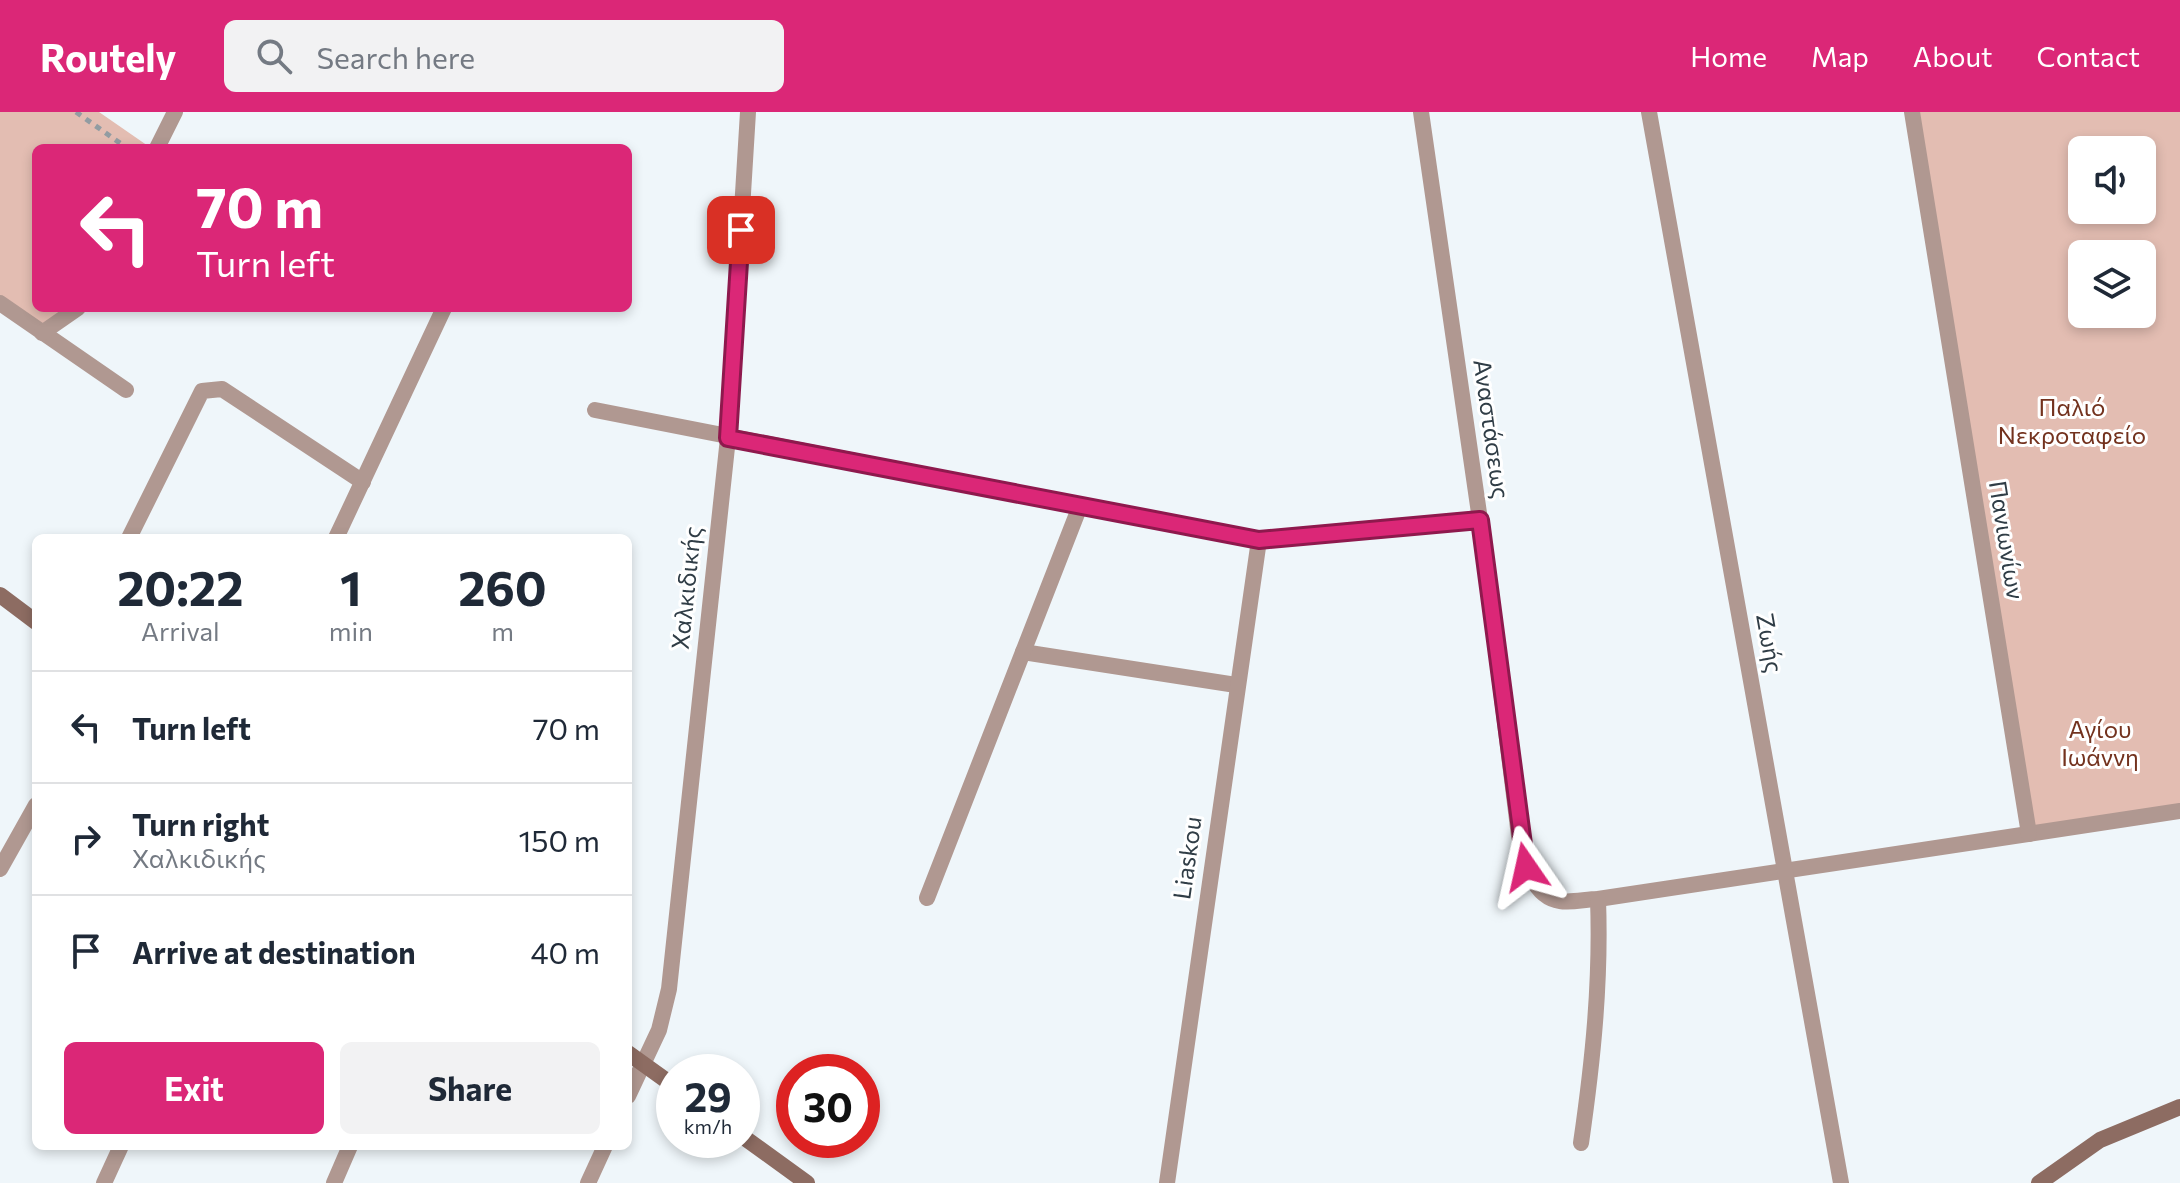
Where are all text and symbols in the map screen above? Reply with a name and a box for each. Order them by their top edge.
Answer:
search box [224,20,784,92]
text: Routely [40,33,176,80]
icon: search [252,34,296,78]
text: Search here [316,38,475,75]
text: Home [1690,39,1767,73]
text: Map [1811,39,1869,73]
text: About [1913,39,1993,73]
text: Contact [2037,39,2140,73]
map controls [2068,136,2156,328]
button: sound [2068,136,2156,224]
text: 70 m [196,171,323,240]
icon: left [64,176,168,280]
pin [707,196,775,264]
icon: arrive [719,208,763,252]
text: Turn left [196,240,335,284]
button: layers [2068,240,2156,328]
street label: Αναστάσεως [1468,357,1517,500]
park label: Παλιό Νεκροταφείο [1998,392,2146,449]
street label: Πανιωνίων [1984,478,2031,601]
street label: Χαλκιδικής [665,525,706,651]
text: 20:22 [117,557,243,616]
text: 1 [340,557,362,616]
text: 260 [458,557,547,616]
street label: Ζωής [1751,611,1790,675]
text: Arrival [141,615,220,646]
text: min [329,615,373,646]
text: m [491,615,514,646]
icon: left [64,705,108,749]
text: Turn left [132,709,251,746]
text: 70 m [533,709,600,746]
park label: Αγίου Ιωάννη [2061,714,2139,771]
text: Turn right [132,805,269,842]
street label: Liaskou [1166,814,1207,901]
icon: right [64,817,108,861]
text: 150 m [518,821,600,858]
position arrow [1484,825,1568,909]
text: Χαλκιδικής [132,842,266,873]
icon: arrive [64,929,108,973]
text: Arrive at destination [132,933,416,970]
text: 40 m [531,933,600,970]
button: Exit [64,1042,324,1134]
button: Share [340,1042,600,1134]
speed limit sign: 30 [776,1054,880,1158]
text: 29 [684,1071,732,1120]
text: km/h [684,1114,732,1138]

